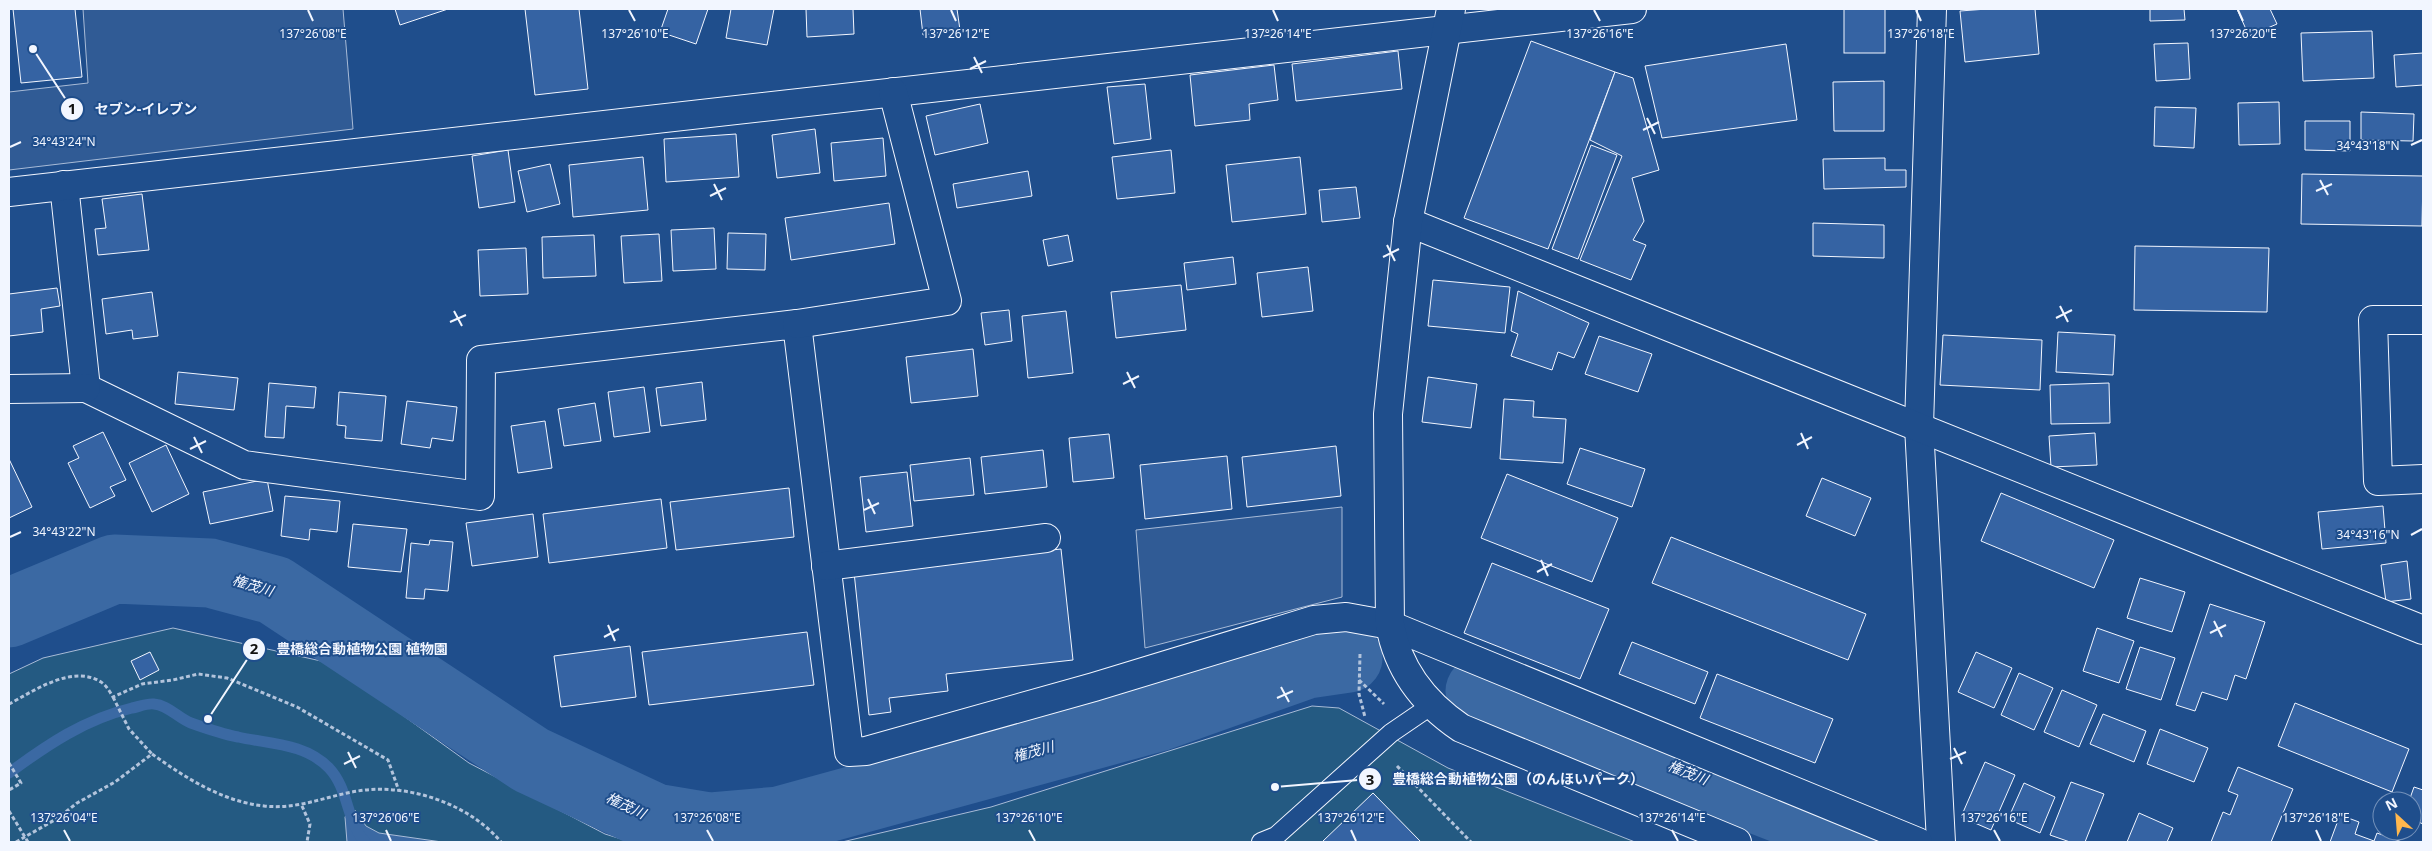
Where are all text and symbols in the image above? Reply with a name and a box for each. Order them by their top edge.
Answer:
text: 137°26'08"E [279,25,347,42]
text: 137°26'10"E [601,25,669,42]
text: 137°26'12"E [922,25,990,42]
text: 137°26'14"E [1244,25,1312,42]
text: 137°26'16"E [1566,25,1634,42]
text: 137°26'18"E [1887,25,1955,42]
text: 137°26'20"E [2209,25,2277,42]
callout: セブン-イレブン [60,94,207,123]
text: 1 [68,98,76,118]
text: セブン-イレブン [95,99,197,118]
text: 34°43'24"N [32,133,96,150]
text: 34°43'18"N [2336,137,2400,154]
text: 34°43'22"N [32,523,96,540]
text: 34°43'16"N [2336,526,2400,543]
water label: 権茂川 [230,570,278,601]
callout: 豊橋総合動植物公園 植物園 [241,634,458,663]
text: 2 [250,638,259,658]
text: 豊橋総合動植物公園 植物園 [276,639,448,658]
water label: 権茂川 [1010,736,1058,766]
water label: 権茂川 [1665,756,1713,789]
callout: 豊橋総合動植物公園（のんほいパーク） [1357,765,1654,794]
text: 3 [1366,769,1374,789]
text: 豊橋総合動植物公園（のんほいパーク） [1392,769,1644,788]
water label: 権茂川 [603,788,651,823]
north arrow [2372,791,2422,841]
text: N [2382,793,2400,815]
text: 137°26'04"E [30,809,98,826]
text: 137°26'06"E [352,809,420,826]
text: 137°26'08"E [673,809,741,826]
text: 137°26'10"E [995,809,1063,826]
text: 137°26'12"E [1317,809,1385,826]
text: 137°26'14"E [1638,809,1706,826]
text: 137°26'16"E [1960,809,2028,826]
text: 137°26'18"E [2282,809,2350,826]

